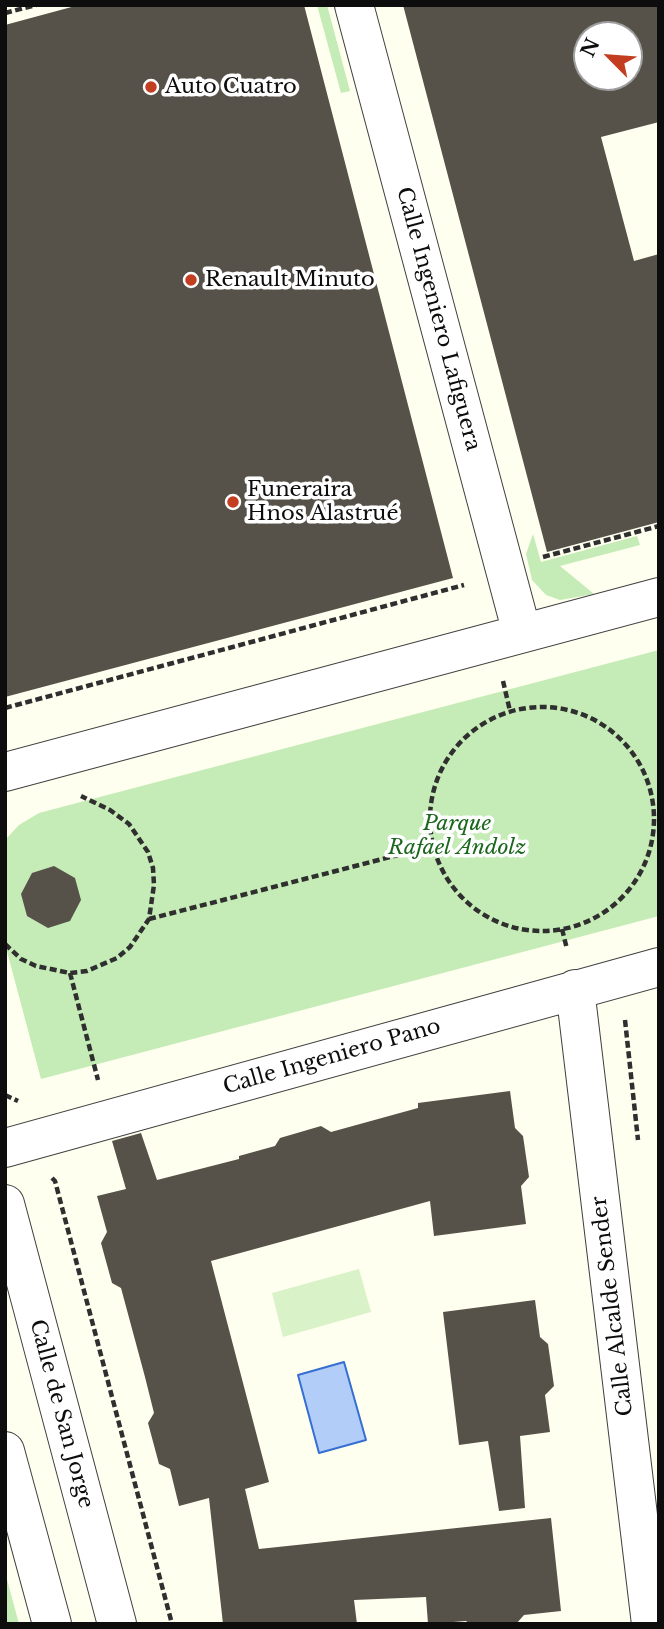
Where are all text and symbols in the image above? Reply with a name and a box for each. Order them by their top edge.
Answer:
north arrow [573,21,643,91]
text: N [576,35,605,61]
place label: Auto Cuatro [165,74,297,100]
marker: Auto Cuatro [143,79,159,95]
street label: Calle Ingeniero Lafiguera [391,184,485,454]
place label: Renault Minuto [205,267,375,293]
marker: Renault Minuto [183,272,199,288]
place label: Funeraira Hnos Alastrué [247,477,398,527]
marker: Funeraira Hnos Alastrué [225,494,241,510]
park label: Parque Rafael Andolz [388,811,526,861]
street label: Calle Ingeniero Pano [220,1014,444,1100]
street label: Calle Alcalde Sender [587,1195,639,1417]
street label: Calle de San Jorge [24,1317,98,1511]

